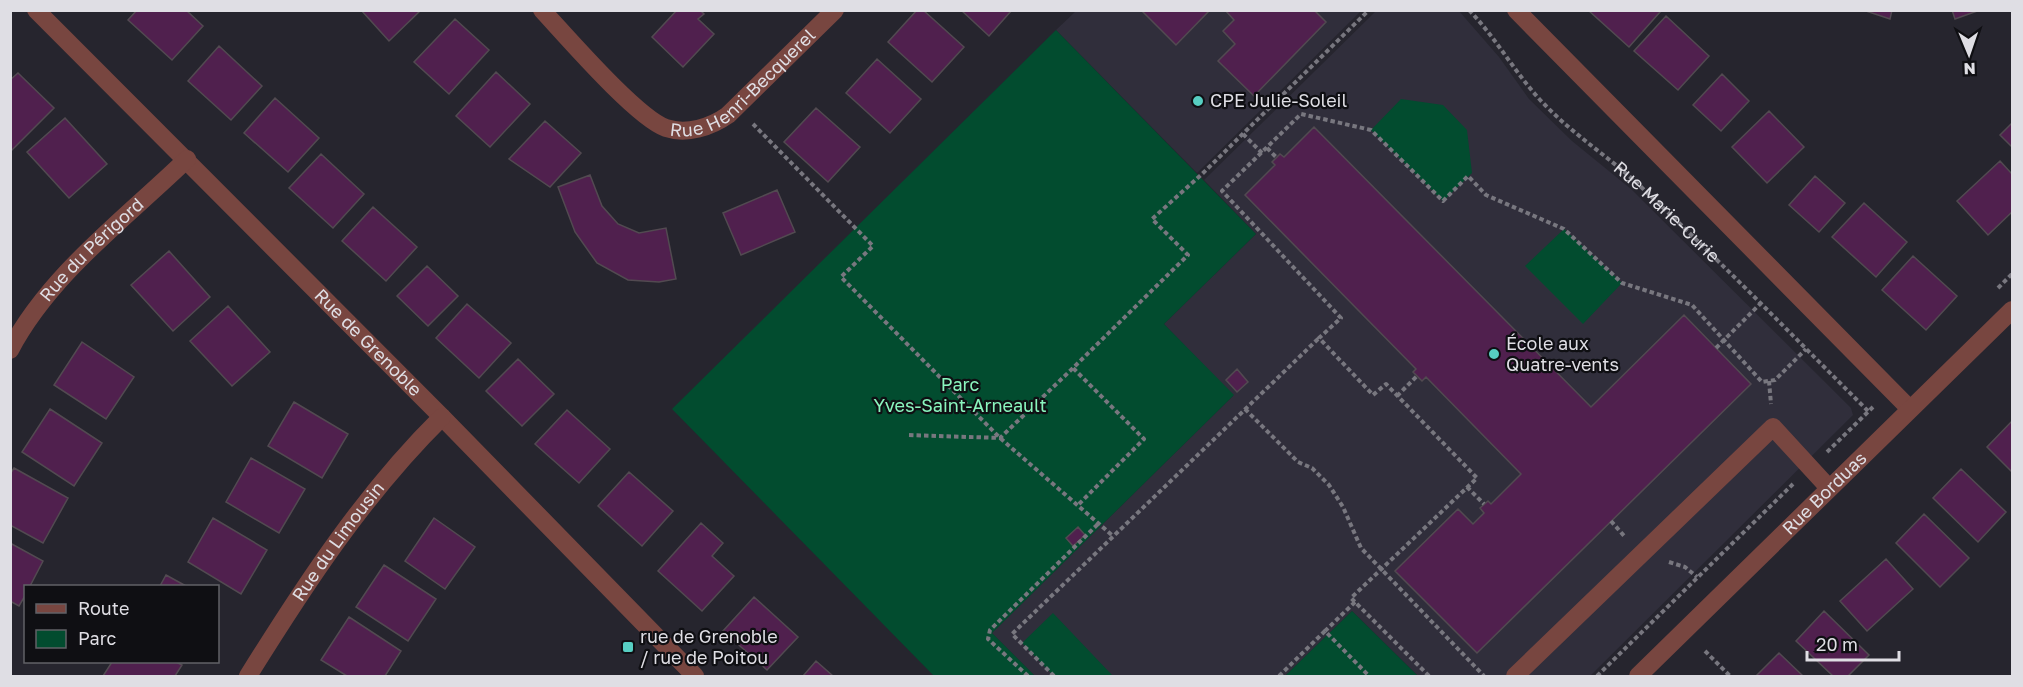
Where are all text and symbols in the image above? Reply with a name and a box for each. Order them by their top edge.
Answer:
street label: Rue Henri-Becquerel [669,24,820,141]
north arrow [1939,24,1999,84]
text: N [1963,59,1976,79]
place label: CPE Julie-Soleil [1210,89,1347,111]
marker: CPE Julie-Soleil [1191,94,1205,108]
street label: Rue Marie-Curie [1610,156,1725,267]
street label: Rue du Périgord [34,193,148,306]
street label: Rue de Grenoble [310,284,427,400]
place label: École aux Quatre-vents [1506,332,1619,375]
marker: École aux Quatre-vents [1487,347,1501,361]
park label: Parc Yves-Saint-Arneault [873,373,1047,416]
street label: Rue Borduas [1777,447,1871,539]
street label: Rue du Limousin [287,477,388,605]
legend [24,585,219,663]
text: Route [78,597,129,619]
scale bar [1807,624,1898,662]
place label: rue de Grenoble / rue de Poitou [640,625,778,668]
text: Parc [78,627,117,649]
text: 20 m [1816,633,1858,655]
marker: rue de Grenoble / rue de Poitou [621,640,635,654]

